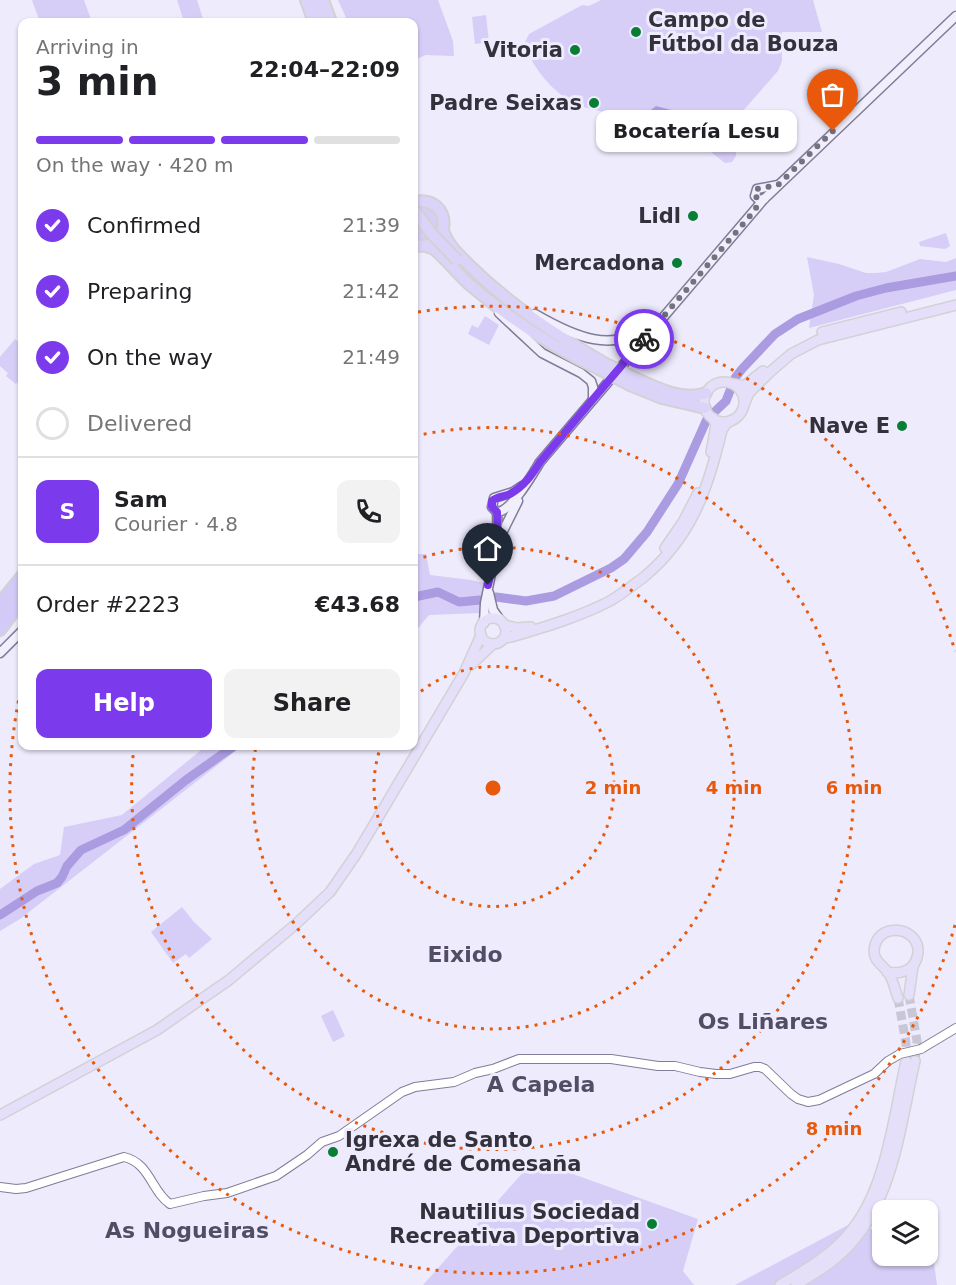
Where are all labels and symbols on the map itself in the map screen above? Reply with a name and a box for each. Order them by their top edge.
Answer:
place label: Campo de Fútbol da Bouza [648,8,839,56]
marker: Campo de Fútbol da Bouza [629,25,643,39]
place label: Vitoria [484,38,563,62]
marker: Vitoria [568,43,582,57]
pin [807,69,858,131]
place label: Padre Seixas [429,91,582,115]
marker: Padre Seixas [587,96,601,110]
callout: Bocatería Lesu [596,110,797,152]
place label: Lidl [638,204,681,228]
marker: Lidl [686,209,700,223]
place label: Mercadona [534,251,665,275]
marker: Mercadona [670,256,684,270]
courier [614,309,674,369]
place label: Nave E [809,414,890,438]
marker: Nave E [895,419,909,433]
pin [462,523,513,585]
text: 2 min [585,777,641,798]
text: 4 min [706,777,762,798]
text: 6 min [826,777,882,798]
centre of rings [483,778,503,798]
district label: Eixido [427,942,503,967]
district label: Os Liñares [698,1009,828,1034]
district label: A Capela [487,1072,595,1097]
text: 8 min [806,1118,862,1139]
place label: Igrexa de Santo André de Comesaña [345,1128,582,1176]
marker: Igrexa de Santo André de Comesaña [326,1145,340,1159]
place label: Nautilius Sociedad Recreativa Deportiva [389,1200,640,1248]
marker: Nautilius Sociedad Recreativa Deportiva [645,1217,659,1231]
district label: As Nogueiras [105,1218,269,1243]

